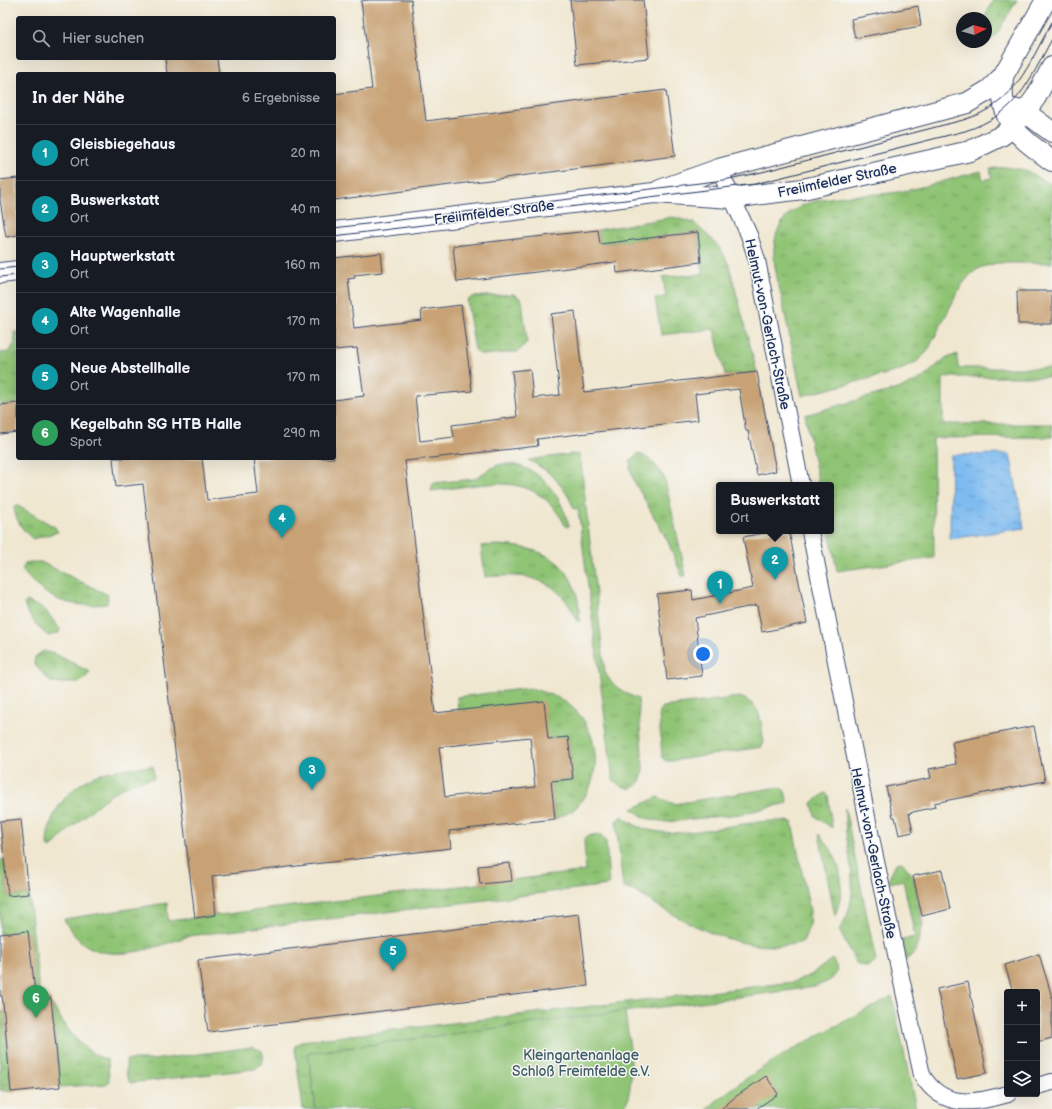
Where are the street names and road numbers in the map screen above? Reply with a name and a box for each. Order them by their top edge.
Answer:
street label: Freiimfelder Straße [776,160,898,201]
street label: Freiimfelder Straße [433,197,555,228]
street label: Helmut-von-Gerlach-Straße [741,237,794,411]
street label: Helmut-von-Gerlach-Straße [847,766,900,940]

